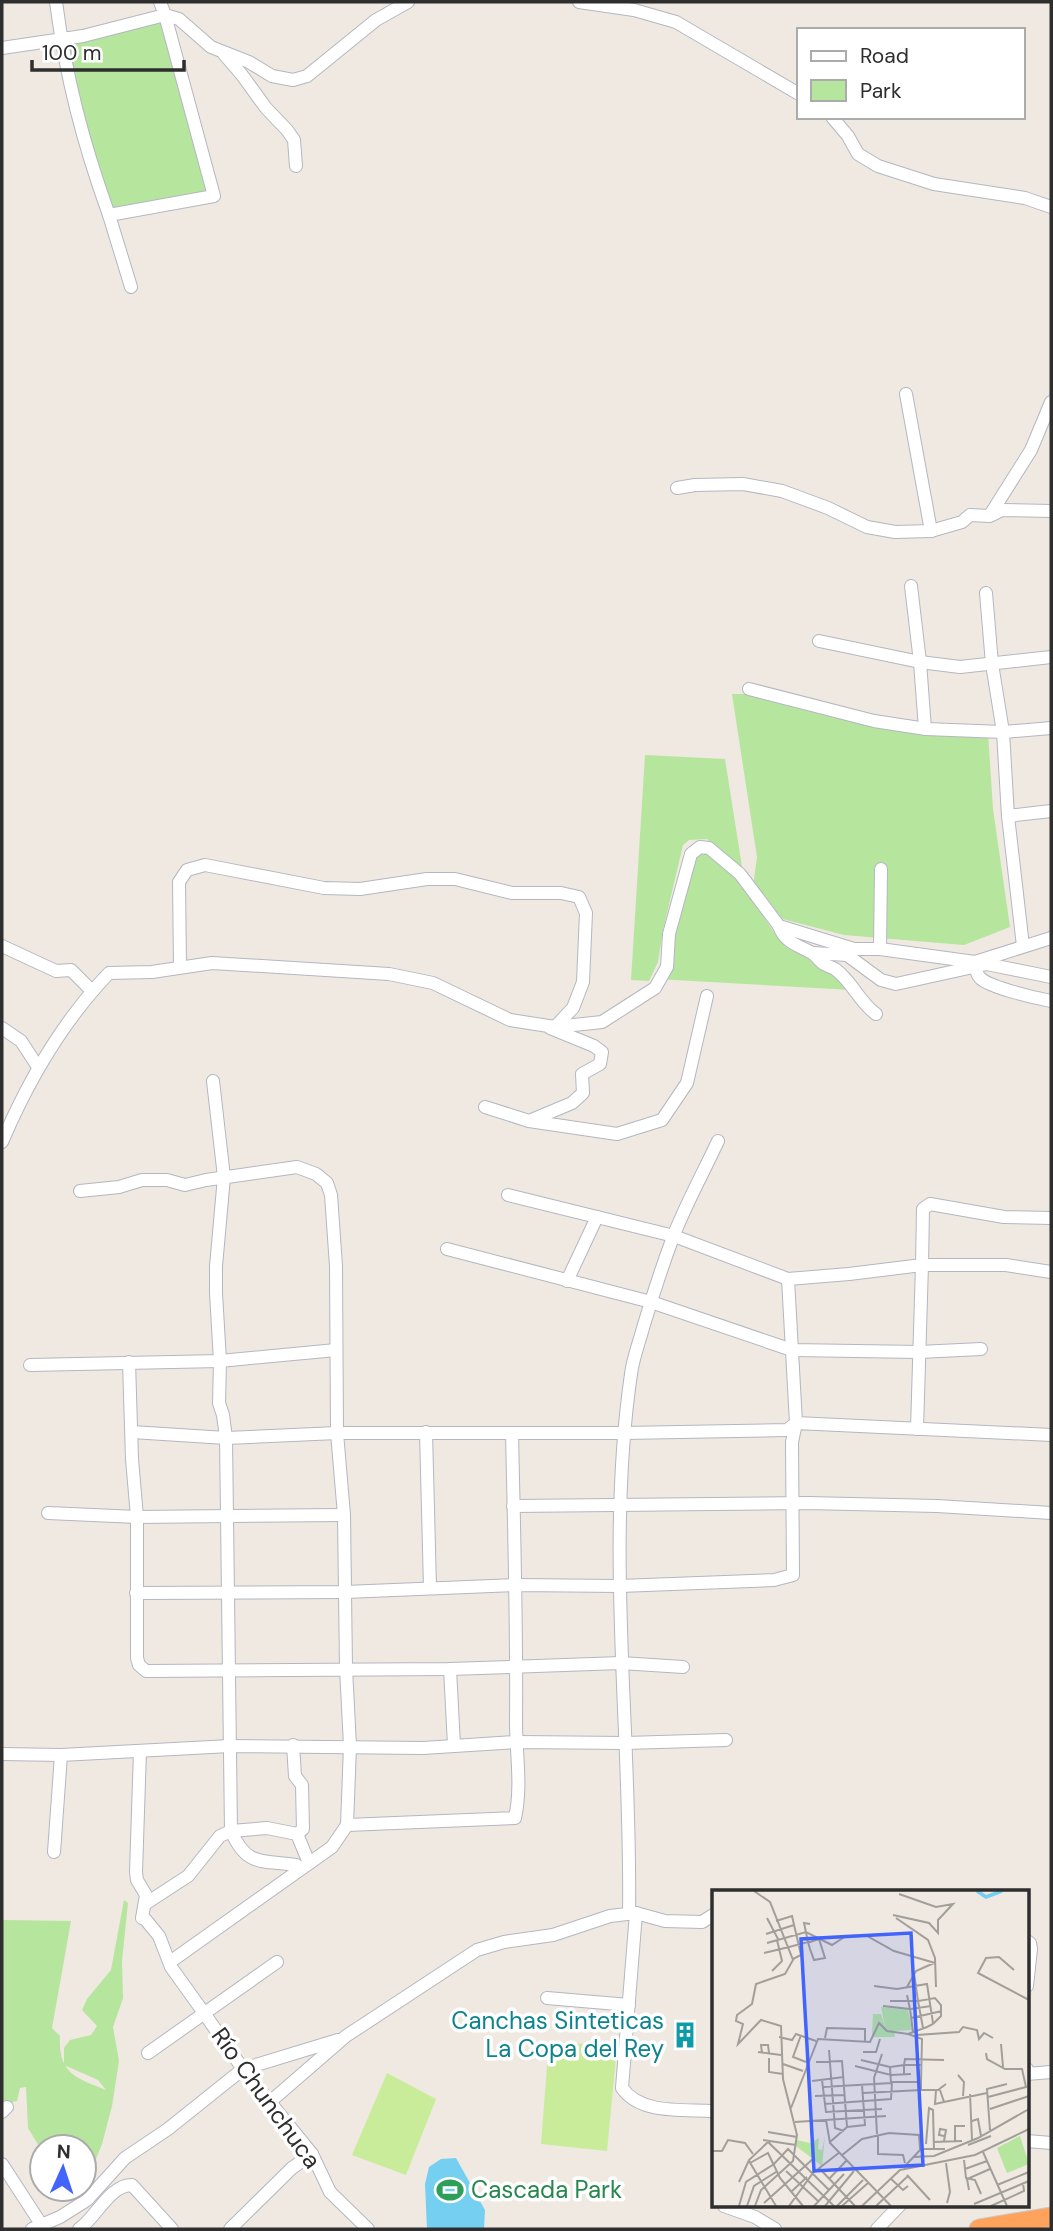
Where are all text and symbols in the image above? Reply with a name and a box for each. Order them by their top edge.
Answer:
scale bar [32,28,184,72]
legend [797,28,1025,119]
text: 100 m [42,39,102,67]
text: Road [860,42,909,70]
text: Park [860,77,902,105]
inset map [712,1890,1028,2206]
place label: Canchas Sinteticas La Copa del Rey [451,2005,664,2064]
building icon: Canchas Sinteticas La Copa del Rey [670,2020,700,2050]
street label: Río Chunchuca [205,2021,328,2174]
north arrow [28,2133,98,2203]
text: N [56,2139,71,2164]
place label: Cascada Park [471,2174,622,2205]
sports icon: Cascada Park [435,2175,465,2205]

